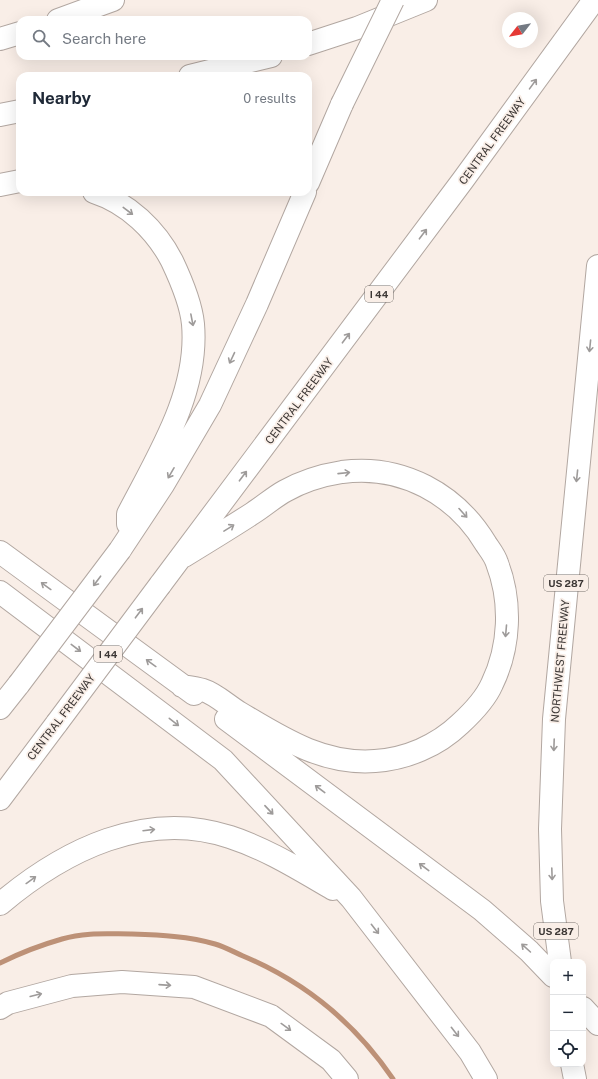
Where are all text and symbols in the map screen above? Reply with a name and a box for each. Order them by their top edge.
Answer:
north arrow [502,12,538,48]
search box [16,16,312,60]
icon: search [30,27,52,49]
text: Search here [62,30,146,47]
one-way arrow [529,78,537,89]
text: Nearby [32,88,91,108]
text: 0 results [243,91,296,106]
street label: CENTRAL FREEWAY [457,95,528,187]
one-way arrow [123,207,134,215]
one-way arrow [419,228,427,239]
road number: I 44 [365,286,393,302]
one-way arrow [188,313,196,326]
one-way arrow [341,333,350,344]
one-way arrow [586,339,594,352]
one-way arrow [228,352,235,364]
street label: CENTRAL FREEWAY [263,356,335,446]
one-way arrow [166,467,174,479]
one-way arrow [337,469,350,476]
one-way arrow [573,469,581,482]
one-way arrow [239,471,247,482]
one-way arrow [458,508,467,518]
one-way arrow [223,524,234,532]
one-way arrow [92,575,101,586]
road number: US 287 [544,575,588,591]
one-way arrow [41,582,52,590]
street label: NORTHWEST FREEWAY [549,599,571,723]
one-way arrow [135,608,143,619]
one-way arrow [503,624,510,637]
one-way arrow [71,644,82,653]
road number: I 44 [94,646,122,662]
one-way arrow [145,659,156,667]
street label: CENTRAL FREEWAY [25,672,97,762]
one-way arrow [168,717,179,726]
one-way arrow [550,738,557,751]
one-way arrow [315,785,326,793]
one-way arrow [264,804,273,814]
one-way arrow [142,826,155,834]
one-way arrow [419,863,430,871]
one-way arrow [548,867,555,880]
one-way arrow [25,876,36,884]
road number: US 287 [534,923,578,939]
one-way arrow [370,924,379,935]
one-way arrow [521,943,531,953]
map controls [550,959,586,1067]
button: + [550,959,586,995]
one-way arrow [158,981,171,988]
one-way arrow [30,991,43,999]
button: − [550,995,586,1031]
one-way arrow [280,1023,291,1031]
one-way arrow [450,1026,459,1037]
button: locate [550,1031,586,1067]

